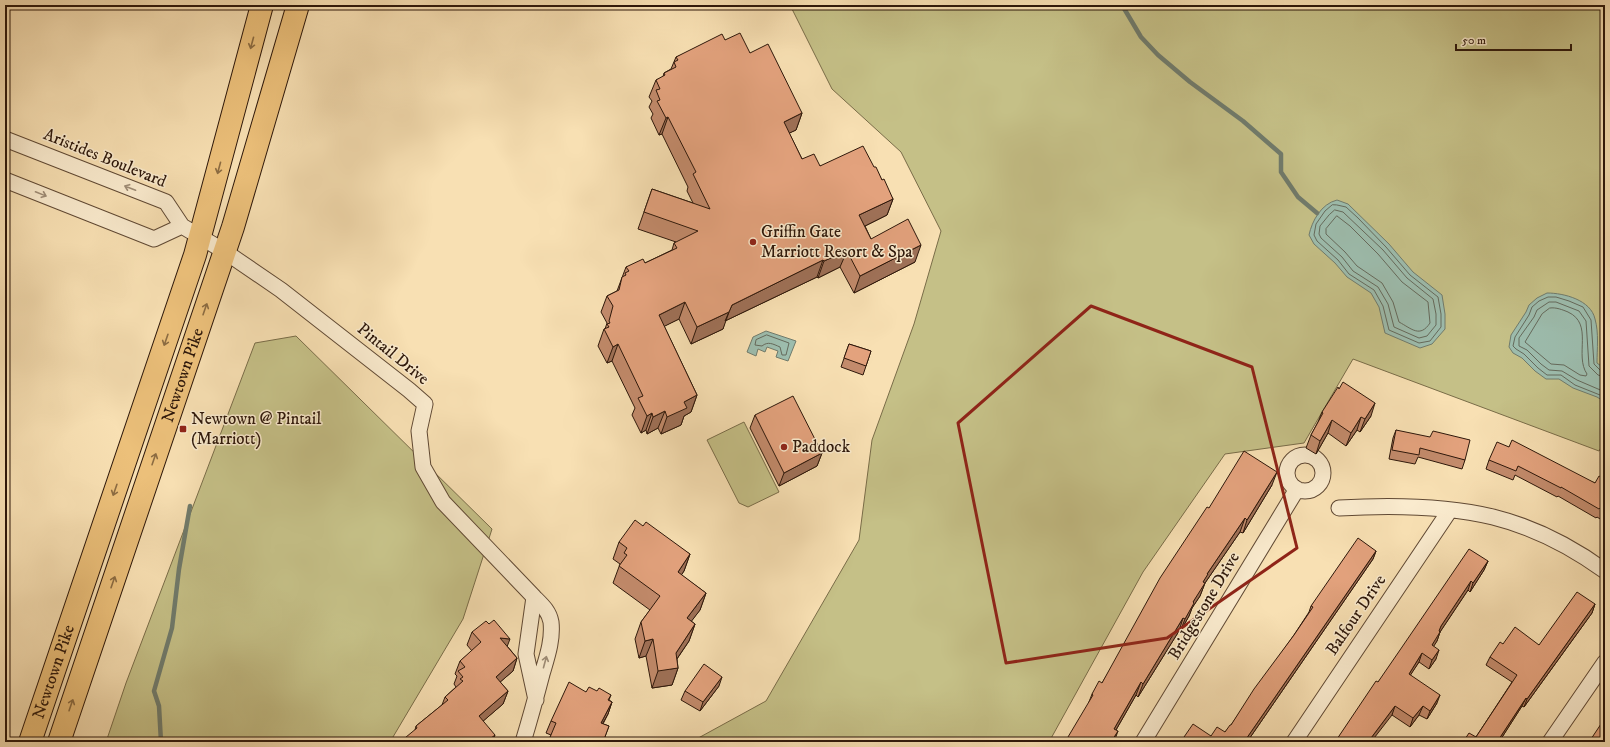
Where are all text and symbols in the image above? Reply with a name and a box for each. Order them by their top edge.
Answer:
scale bar [1456,26,1571,52]
text: 50 m [1462,33,1486,48]
one-way arrow [248,36,255,49]
street label: Aristides Boulevard [40,123,170,193]
one-way arrow [215,162,222,175]
one-way arrow [125,183,137,191]
one-way arrow [35,191,47,199]
place label: Griffin Gate Marriott Resort & Spa [761,221,913,263]
marker: Griffin Gate Marriott Resort & Spa [748,237,758,247]
one-way arrow [201,303,209,315]
street label: Pintail Drive [352,318,434,390]
street label: Newtown Pike [157,325,209,425]
one-way arrow [162,333,169,346]
place label: Newtown @ Pintail (Marriott) [191,408,321,450]
marker: Newtown @ Pintail (Marriott) [178,424,188,434]
place label: Paddock [792,436,851,458]
marker: Paddock [779,442,789,452]
one-way arrow [151,452,158,465]
one-way arrow [111,483,118,496]
street label: Bridgestone Drive [1163,548,1245,664]
street label: Balfour Drive [1321,570,1391,660]
one-way arrow [109,576,117,588]
street label: Newtown Pike [28,622,80,722]
one-way arrow [542,656,550,669]
one-way arrow [68,699,75,712]

